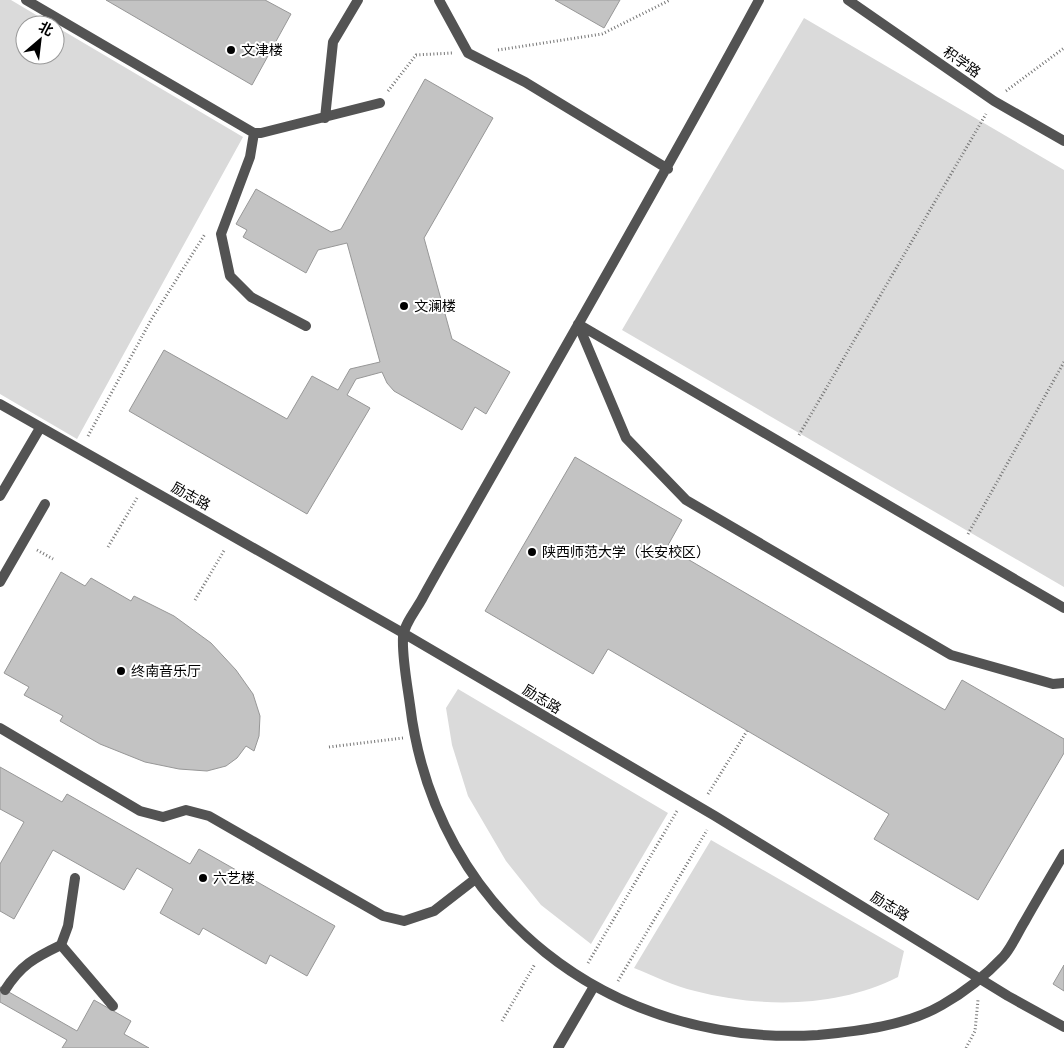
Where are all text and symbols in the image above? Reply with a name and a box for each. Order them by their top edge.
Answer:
north arrow [15,15,65,65]
text: 北 [36,18,56,39]
place label: 文津楼 [241,42,283,58]
street label: 积学路 [940,43,984,81]
marker: 文津楼 [225,44,237,56]
place label: 文澜楼 [414,298,456,314]
marker: 文澜楼 [398,300,410,312]
street label: 励志路 [169,479,213,513]
place label: 陕西师范大学（长安校区） [542,544,710,560]
marker: 陕西师范大学（长安校区） [526,546,538,558]
place label: 终南音乐厅 [131,663,201,679]
marker: 终南音乐厅 [115,665,127,677]
street label: 励志路 [520,681,564,717]
place label: 六艺楼 [213,870,255,886]
marker: 六艺楼 [197,872,209,884]
street label: 励志路 [868,888,912,924]

